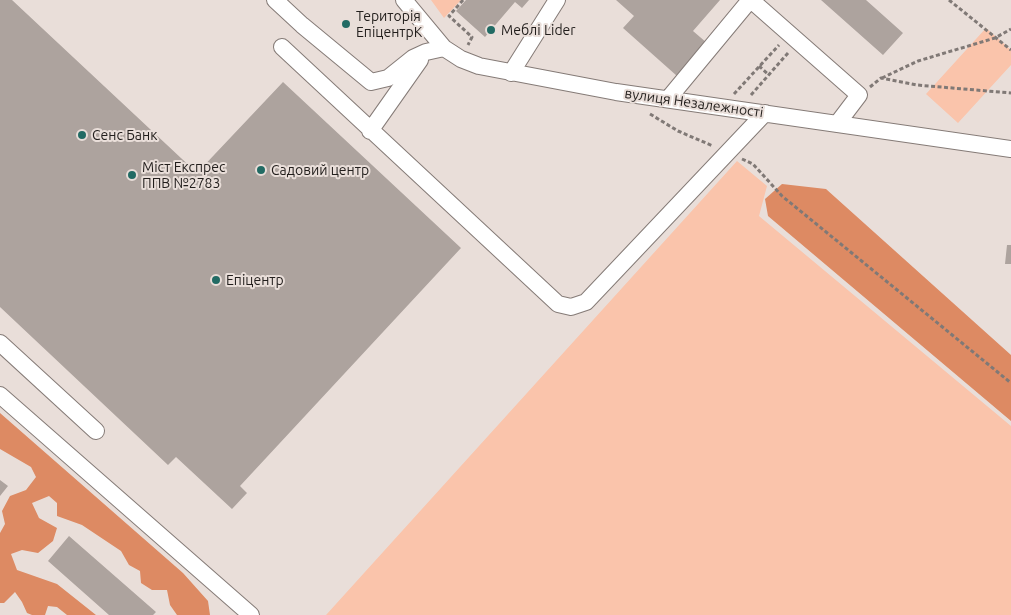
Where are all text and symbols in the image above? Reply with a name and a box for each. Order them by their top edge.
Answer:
place label: Територія ЕпіцентрК [356,8,422,40]
marker: Територія ЕпіцентрК [340,18,352,30]
place label: Меблі Lider [501,22,576,38]
marker: Меблі Lider [485,24,497,36]
street label: вулиця Незалежності [624,85,764,121]
place label: Сенс Банк [92,127,157,143]
marker: Сенс Банк [76,129,88,141]
place label: Міст Експрес ППВ №2783 [142,159,226,192]
place label: Садовий центр [271,162,369,178]
marker: Садовий центр [255,164,267,176]
marker: Міст Експрес ППВ №2783 [126,169,138,181]
place label: Епіцентр [226,272,284,288]
marker: Епіцентр [210,274,222,286]

